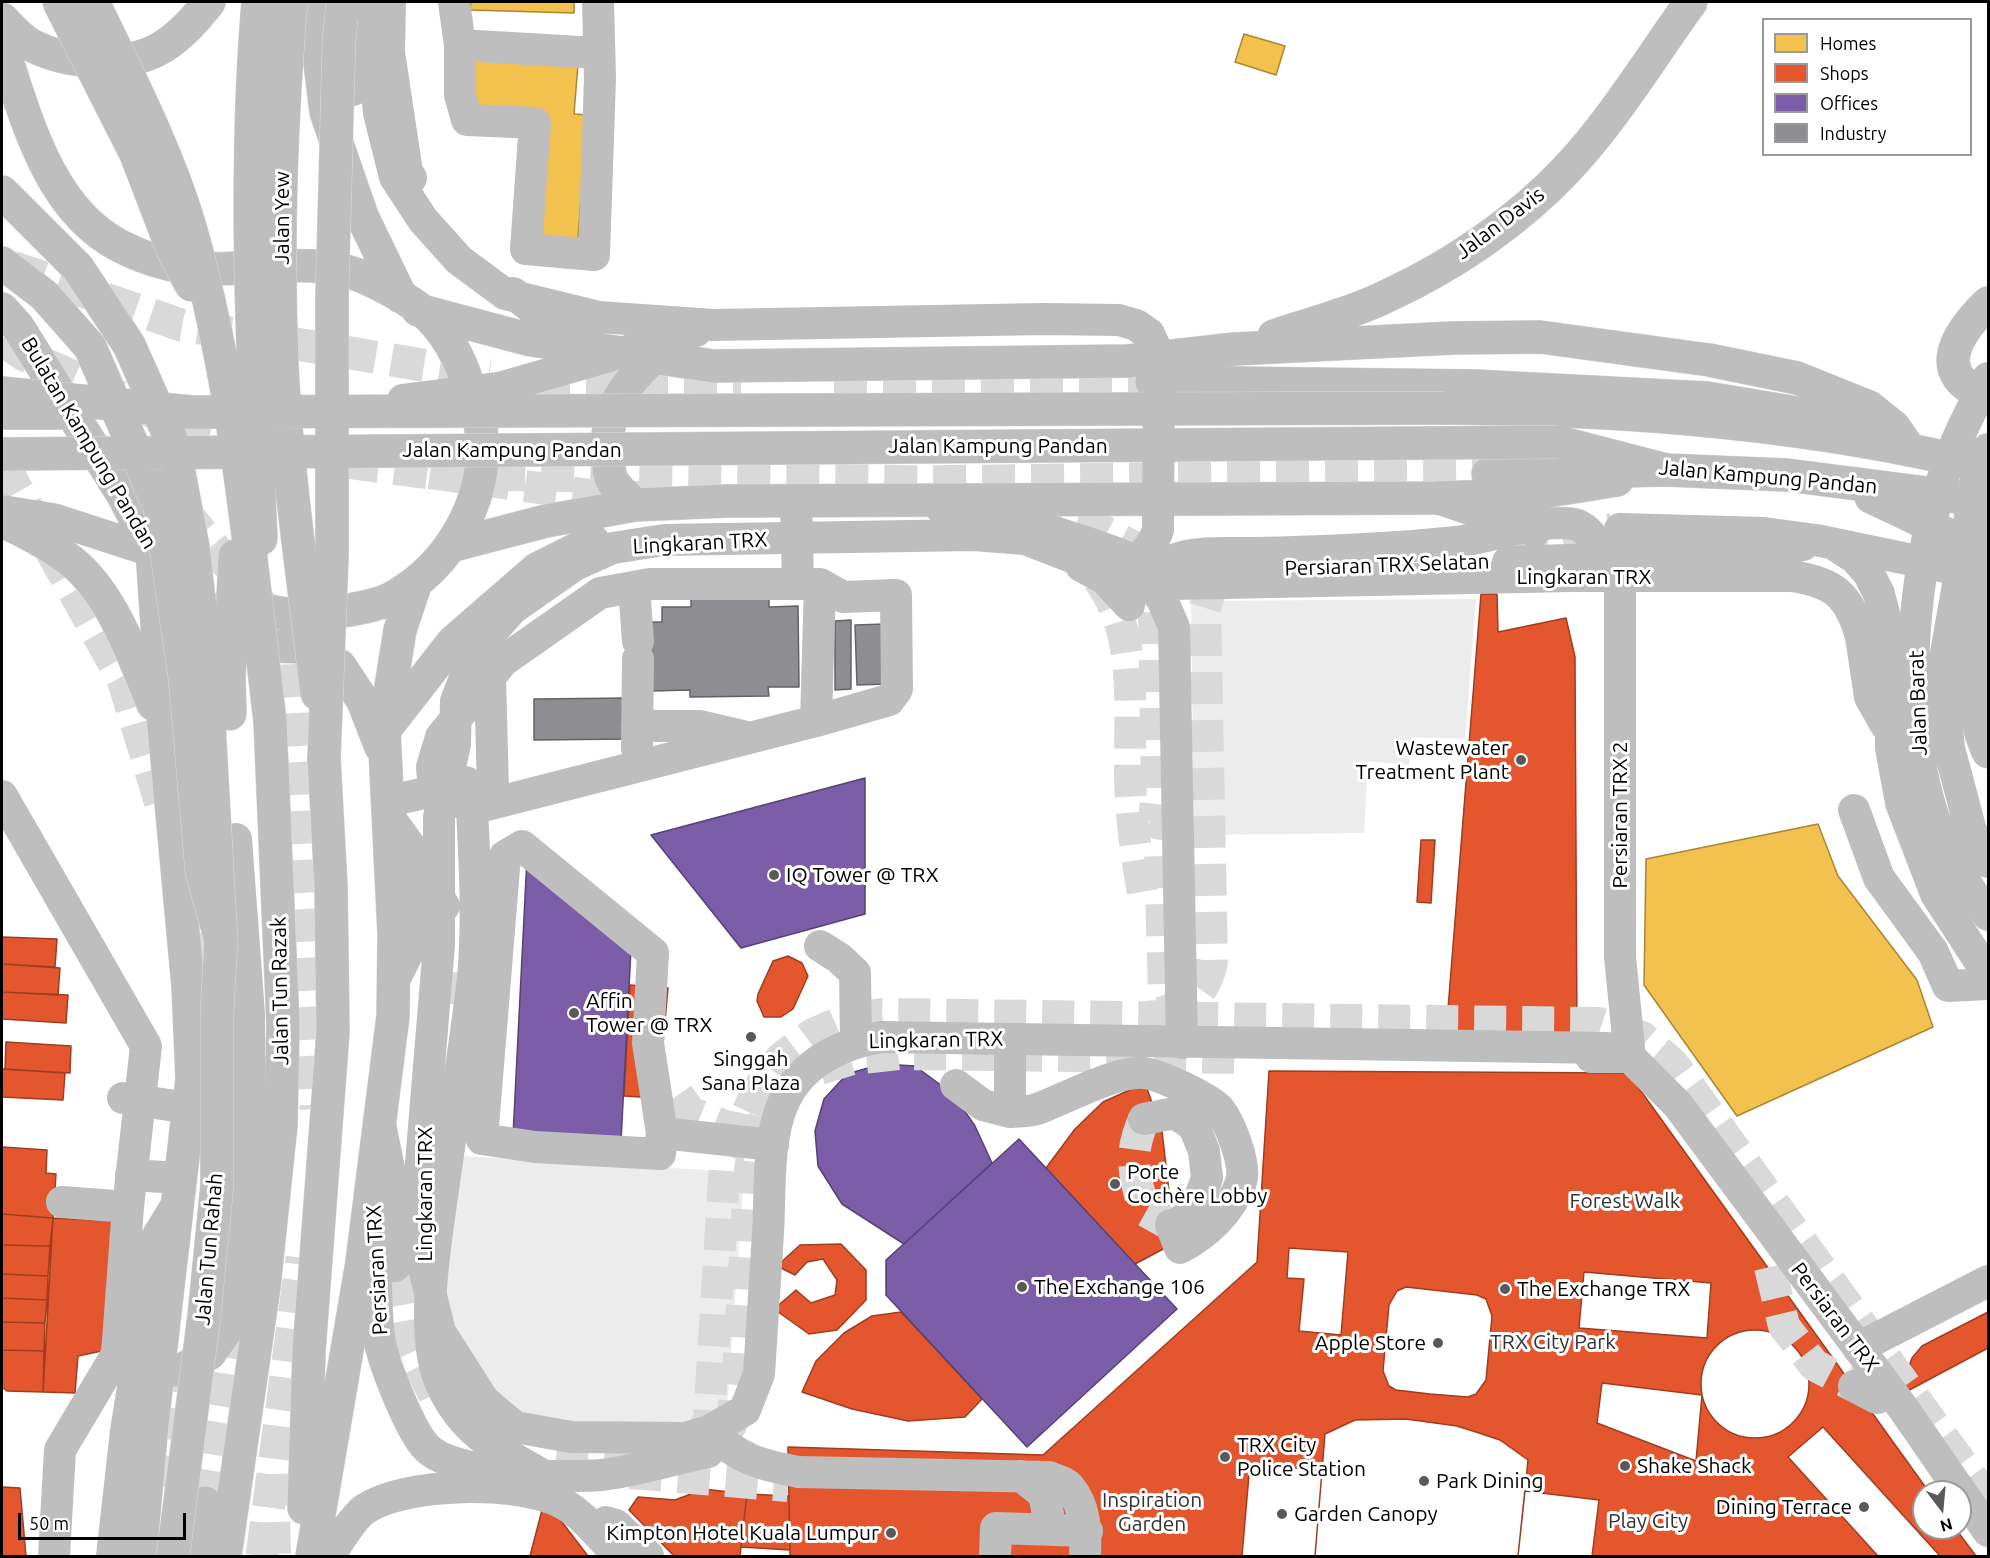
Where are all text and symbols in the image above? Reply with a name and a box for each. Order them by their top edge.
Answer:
legend [1762,18,1972,156]
text: Homes [1820,33,1876,53]
text: Shops [1820,63,1869,83]
text: Offices [1820,93,1878,113]
text: Industry [1820,123,1886,143]
street label: Jalan Yew [269,171,295,265]
street label: Jalan Davis [1451,182,1549,264]
street label: Bulatan Kampung Pandan [16,333,162,553]
street label: Jalan Kampung Pandan [888,433,1108,459]
street label: Jalan Kampung Pandan [402,437,622,463]
street label: Jalan Kampung Pandan [1658,455,1878,499]
street label: Lingkaran TRX [632,527,768,559]
street label: Persiaran TRX Selatan [1284,549,1490,581]
street label: Lingkaran TRX [1517,564,1651,590]
street label: Jalan Barat [1904,650,1932,756]
place label: Wastewater Treatment Plant [1356,735,1509,785]
street label: Persiaran TRX 2 [1607,742,1633,888]
marker: Wastewater Treatment Plant [1514,753,1528,767]
place label: IQ Tower @ TRX [786,862,939,888]
marker: IQ Tower @ TRX [767,868,781,882]
street label: Jalan Tun Razak [266,916,294,1066]
place label: Affin Tower @ TRX [586,988,712,1038]
marker: Affin Tower @ TRX [567,1006,581,1020]
street label: Lingkaran TRX [868,1026,1004,1054]
marker: Singgah Sana Plaza [744,1030,758,1044]
place label: Singgah Sana Plaza [702,1046,800,1096]
street label: Lingkaran TRX [412,1127,438,1261]
place label: Porte Cochère Lobby [1127,1159,1267,1209]
street label: Jalan Tun Rahah [190,1172,228,1326]
marker: Porte Cochère Lobby [1108,1177,1122,1191]
park label: Forest Walk [1570,1188,1680,1214]
street label: Persiaran TRX [361,1204,393,1336]
street label: Persiaran TRX [1786,1257,1884,1377]
place label: The Exchange 106 [1034,1274,1205,1300]
place label: The Exchange TRX [1517,1276,1691,1302]
marker: The Exchange 106 [1015,1280,1029,1294]
marker: The Exchange TRX [1498,1282,1512,1296]
park label: TRX City Park [1490,1329,1616,1355]
place label: Apple Store [1315,1330,1426,1356]
marker: Apple Store [1431,1336,1445,1350]
place label: TRX City Police Station [1237,1432,1366,1482]
marker: TRX City Police Station [1218,1450,1232,1464]
place label: Shake Shack [1637,1453,1752,1479]
marker: Shake Shack [1618,1459,1632,1473]
place label: Park Dining [1436,1468,1544,1494]
marker: Park Dining [1417,1474,1431,1488]
north arrow [1912,1480,1972,1540]
park label: Inspiration Garden [1102,1487,1202,1537]
place label: Dining Terrace [1716,1494,1852,1520]
marker: Dining Terrace [1857,1500,1871,1514]
scale bar [21,1501,189,1539]
place label: Garden Canopy [1294,1501,1438,1527]
marker: Garden Canopy [1275,1507,1289,1521]
park label: Play City [1608,1508,1688,1534]
text: 50 m [29,1513,69,1533]
text: N [1938,1515,1955,1536]
place label: Kimpton Hotel Kuala Lumpur [606,1520,879,1546]
marker: Kimpton Hotel Kuala Lumpur [884,1526,898,1540]

